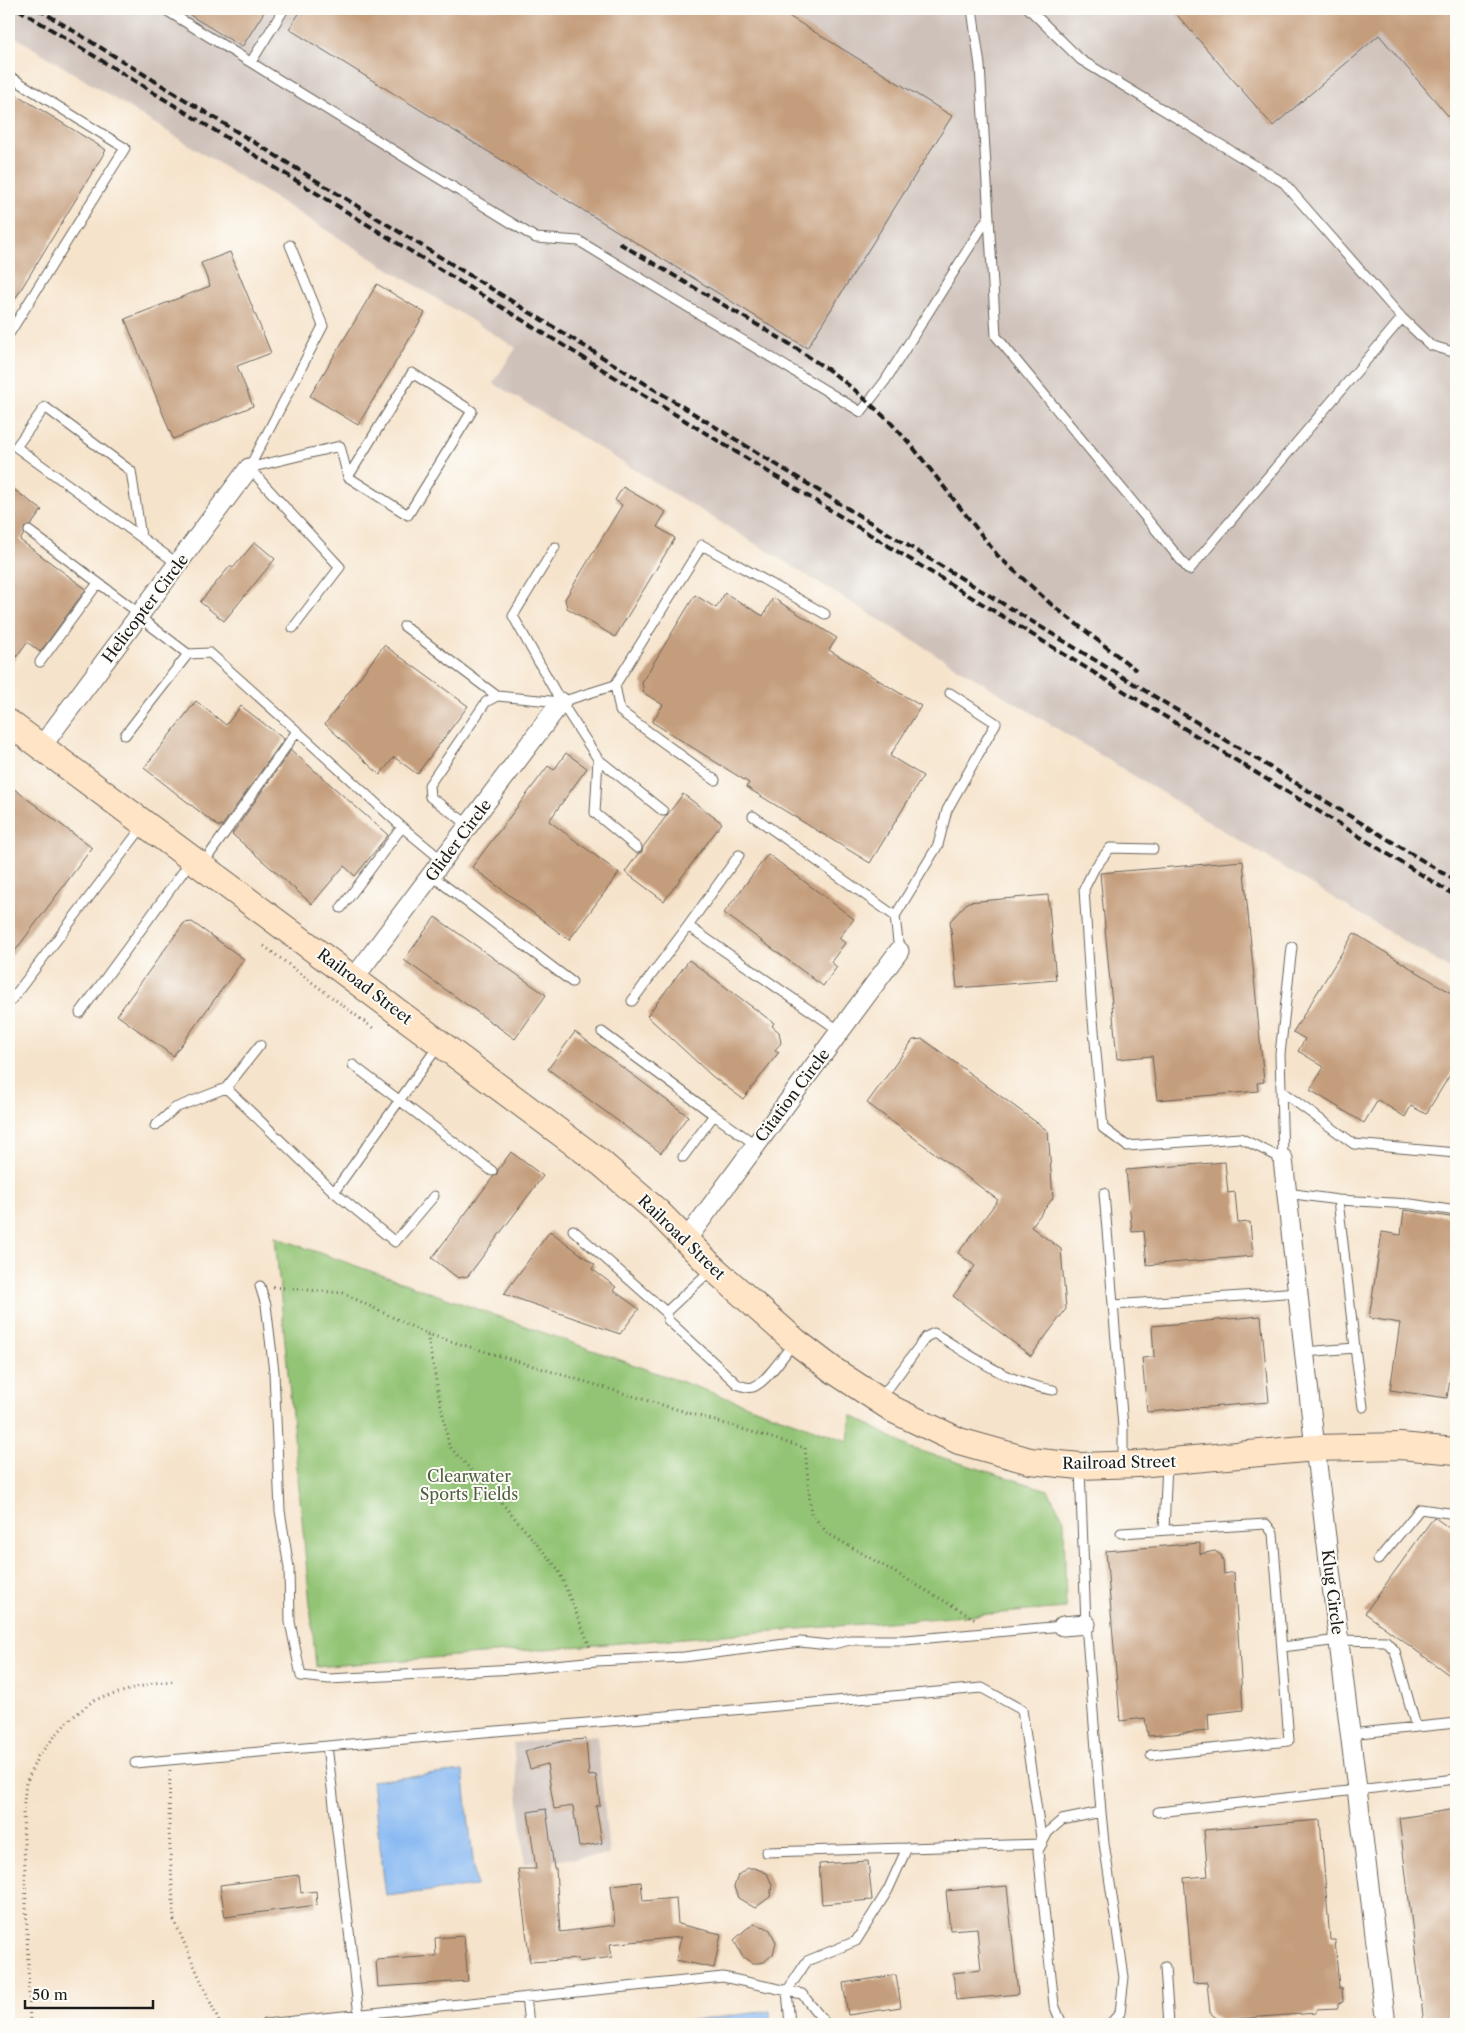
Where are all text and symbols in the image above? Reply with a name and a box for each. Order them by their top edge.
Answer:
street label: Helicopter Circle [98,550,192,666]
street label: Glider Circle [421,795,495,885]
street label: Railroad Street [313,944,417,1028]
street label: Citation Circle [750,1044,834,1146]
street label: Railroad Street [634,1190,730,1284]
street label: Railroad Street [1062,1451,1176,1473]
park label: Clearwater Sports Fields [420,1466,518,1504]
street label: Klug Circle [1318,1548,1348,1636]
scale bar [25,1978,152,2010]
text: 50 m [32,1985,68,2004]

